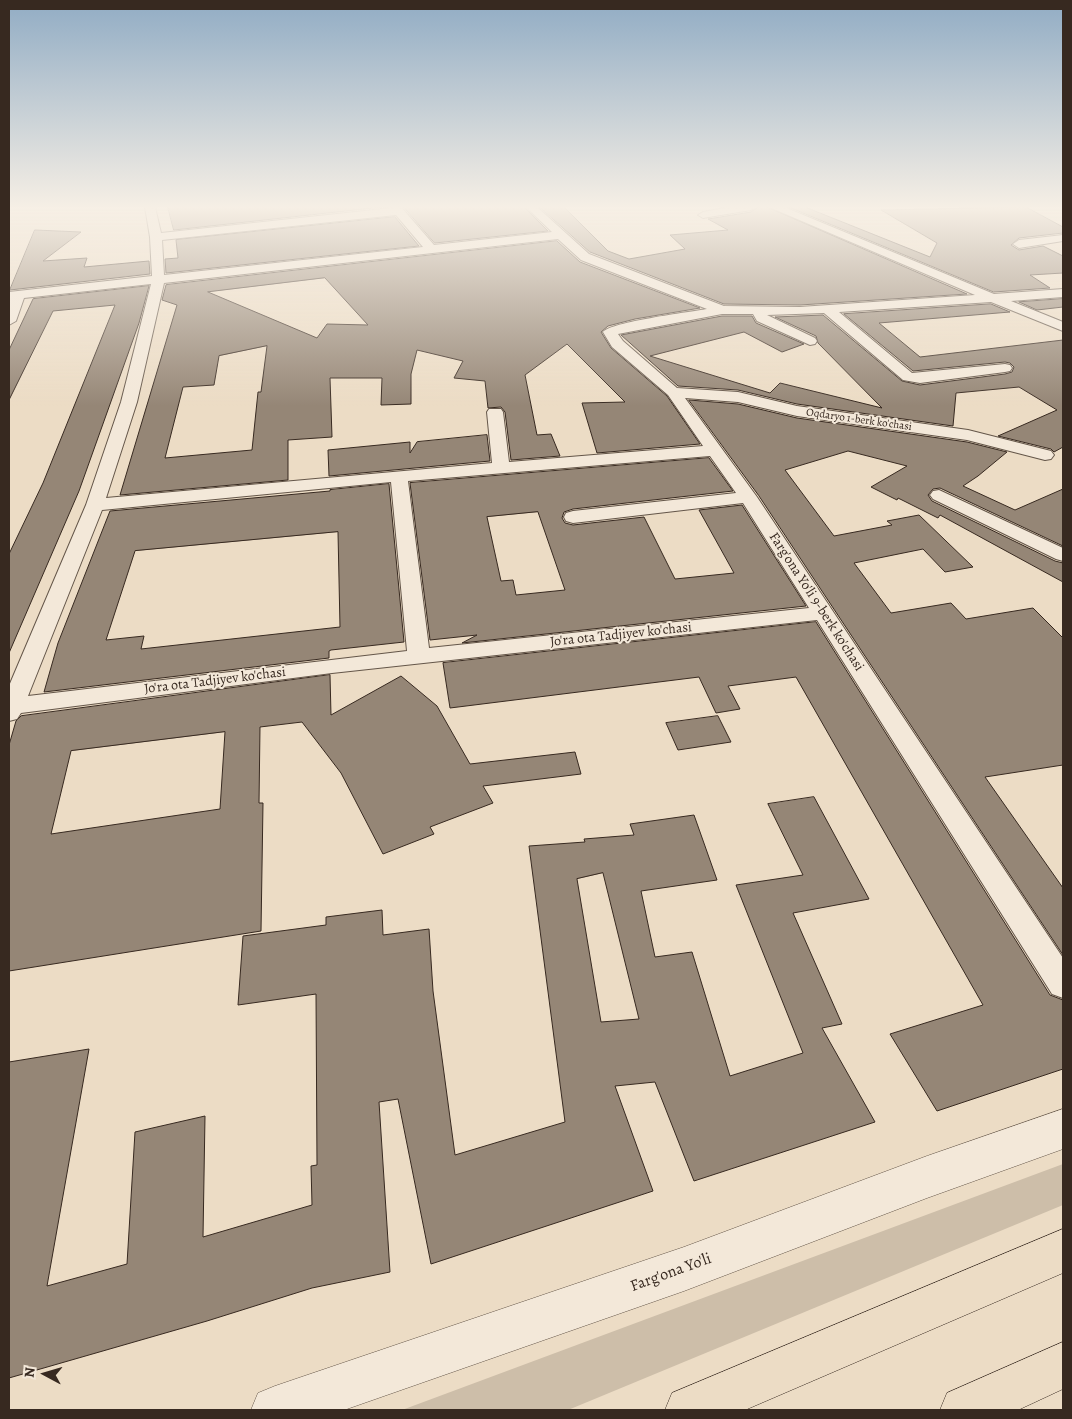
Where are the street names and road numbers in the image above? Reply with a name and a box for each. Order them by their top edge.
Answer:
street label: Oqdaryo 1-berk ko'chasi [805,406,913,434]
street label: Farg'ona Yo'li 9-berk ko'chasi [765,530,867,674]
street label: Jo'ra ota Tadjiyev ko'chasi [549,619,693,651]
street label: Jo'ra ota Tadjiyev ko'chasi [143,664,287,698]
street label: Farg'ona Yo'li [628,1249,714,1297]

